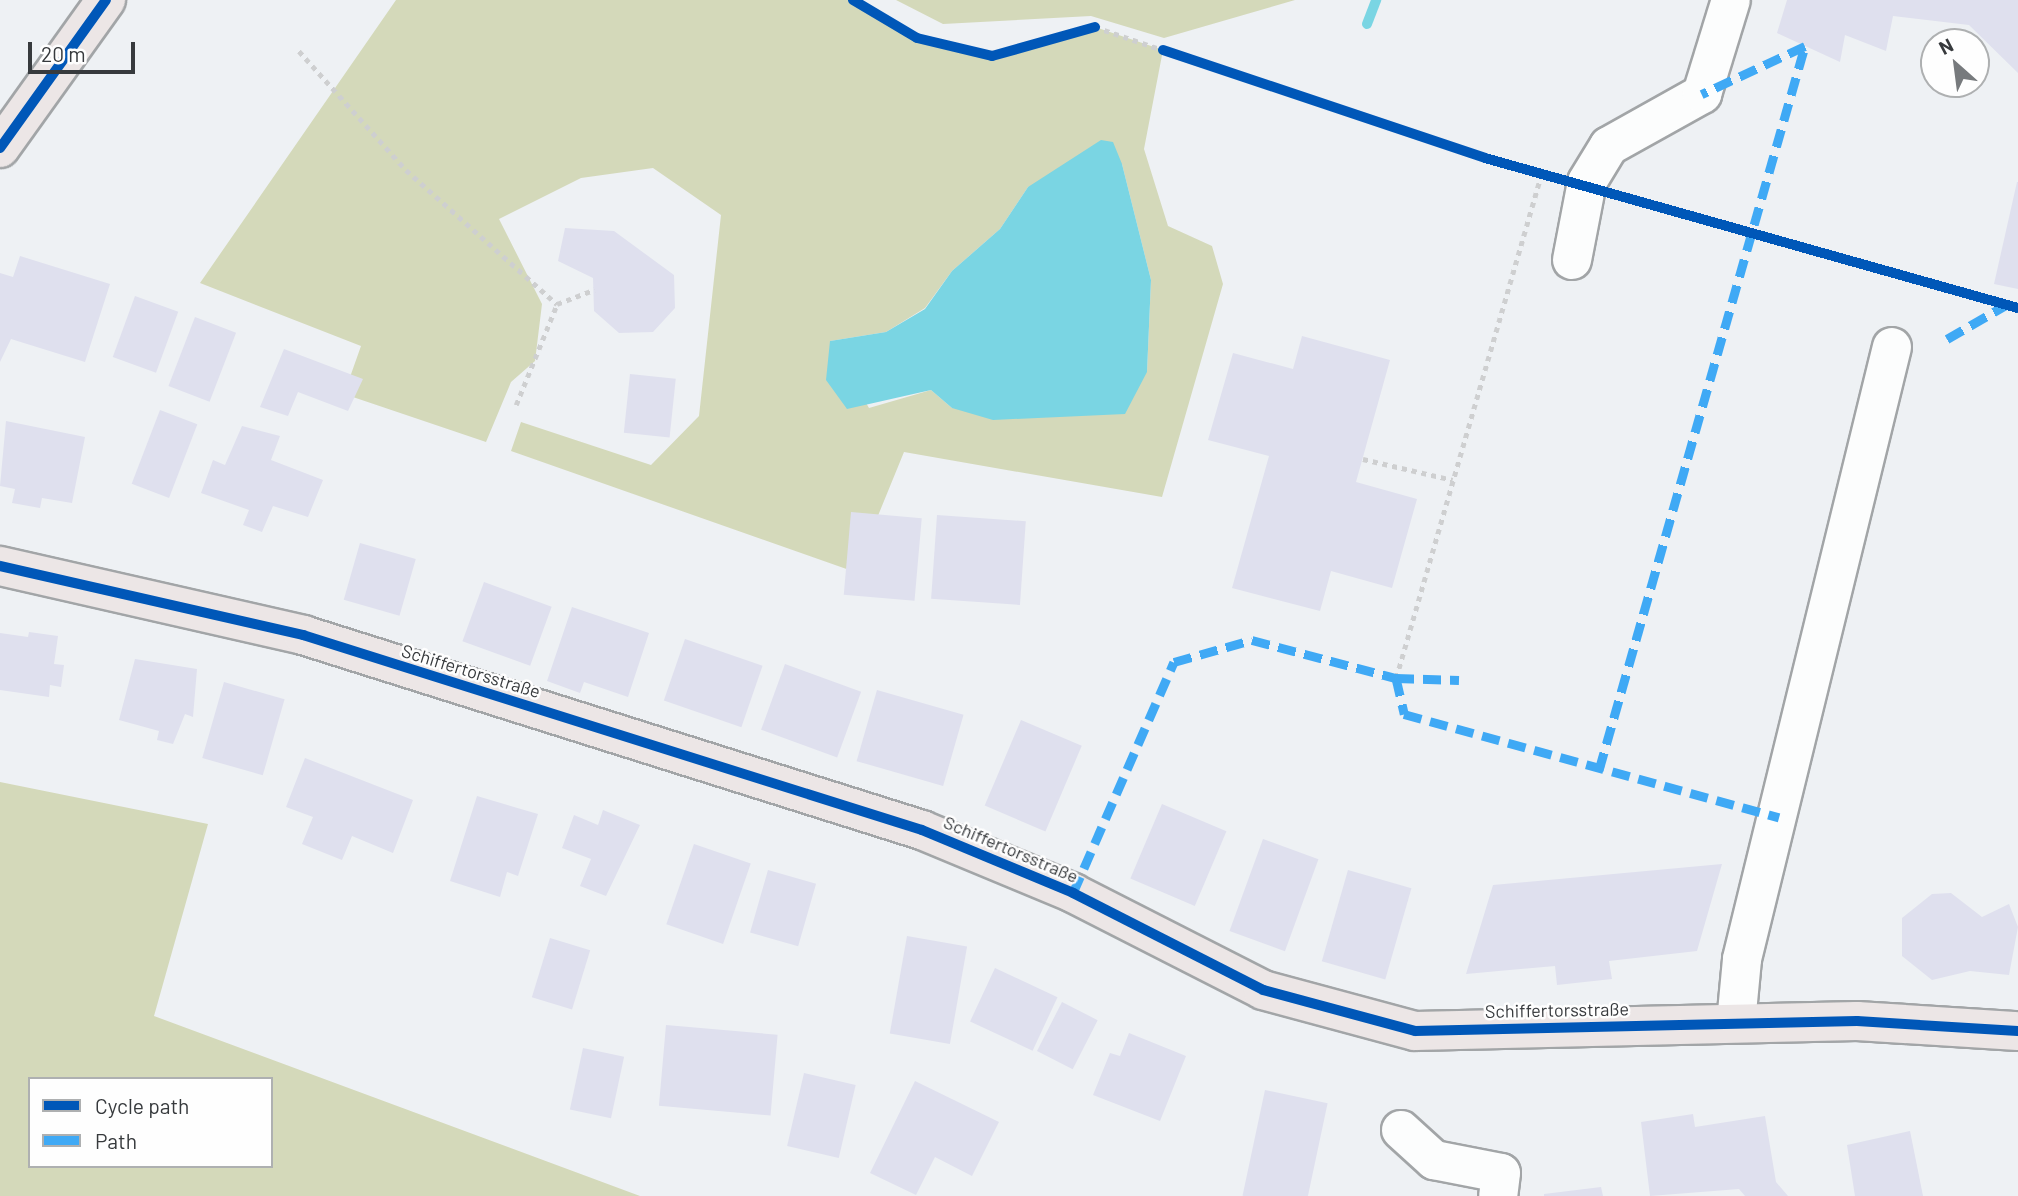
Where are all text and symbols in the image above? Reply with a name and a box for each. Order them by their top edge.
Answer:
scale bar [32,28,138,72]
north arrow [1920,28,1990,98]
text: N [1935,33,1957,59]
text: 20 m [41,41,86,66]
street label: Schiffertorsstraße [399,640,543,702]
street label: Schiffertorsstraße [940,811,1082,887]
street label: Schiffertorsstraße [1485,998,1629,1022]
legend [28,1077,273,1168]
text: Cycle path [95,1093,189,1118]
text: Path [95,1128,137,1153]

